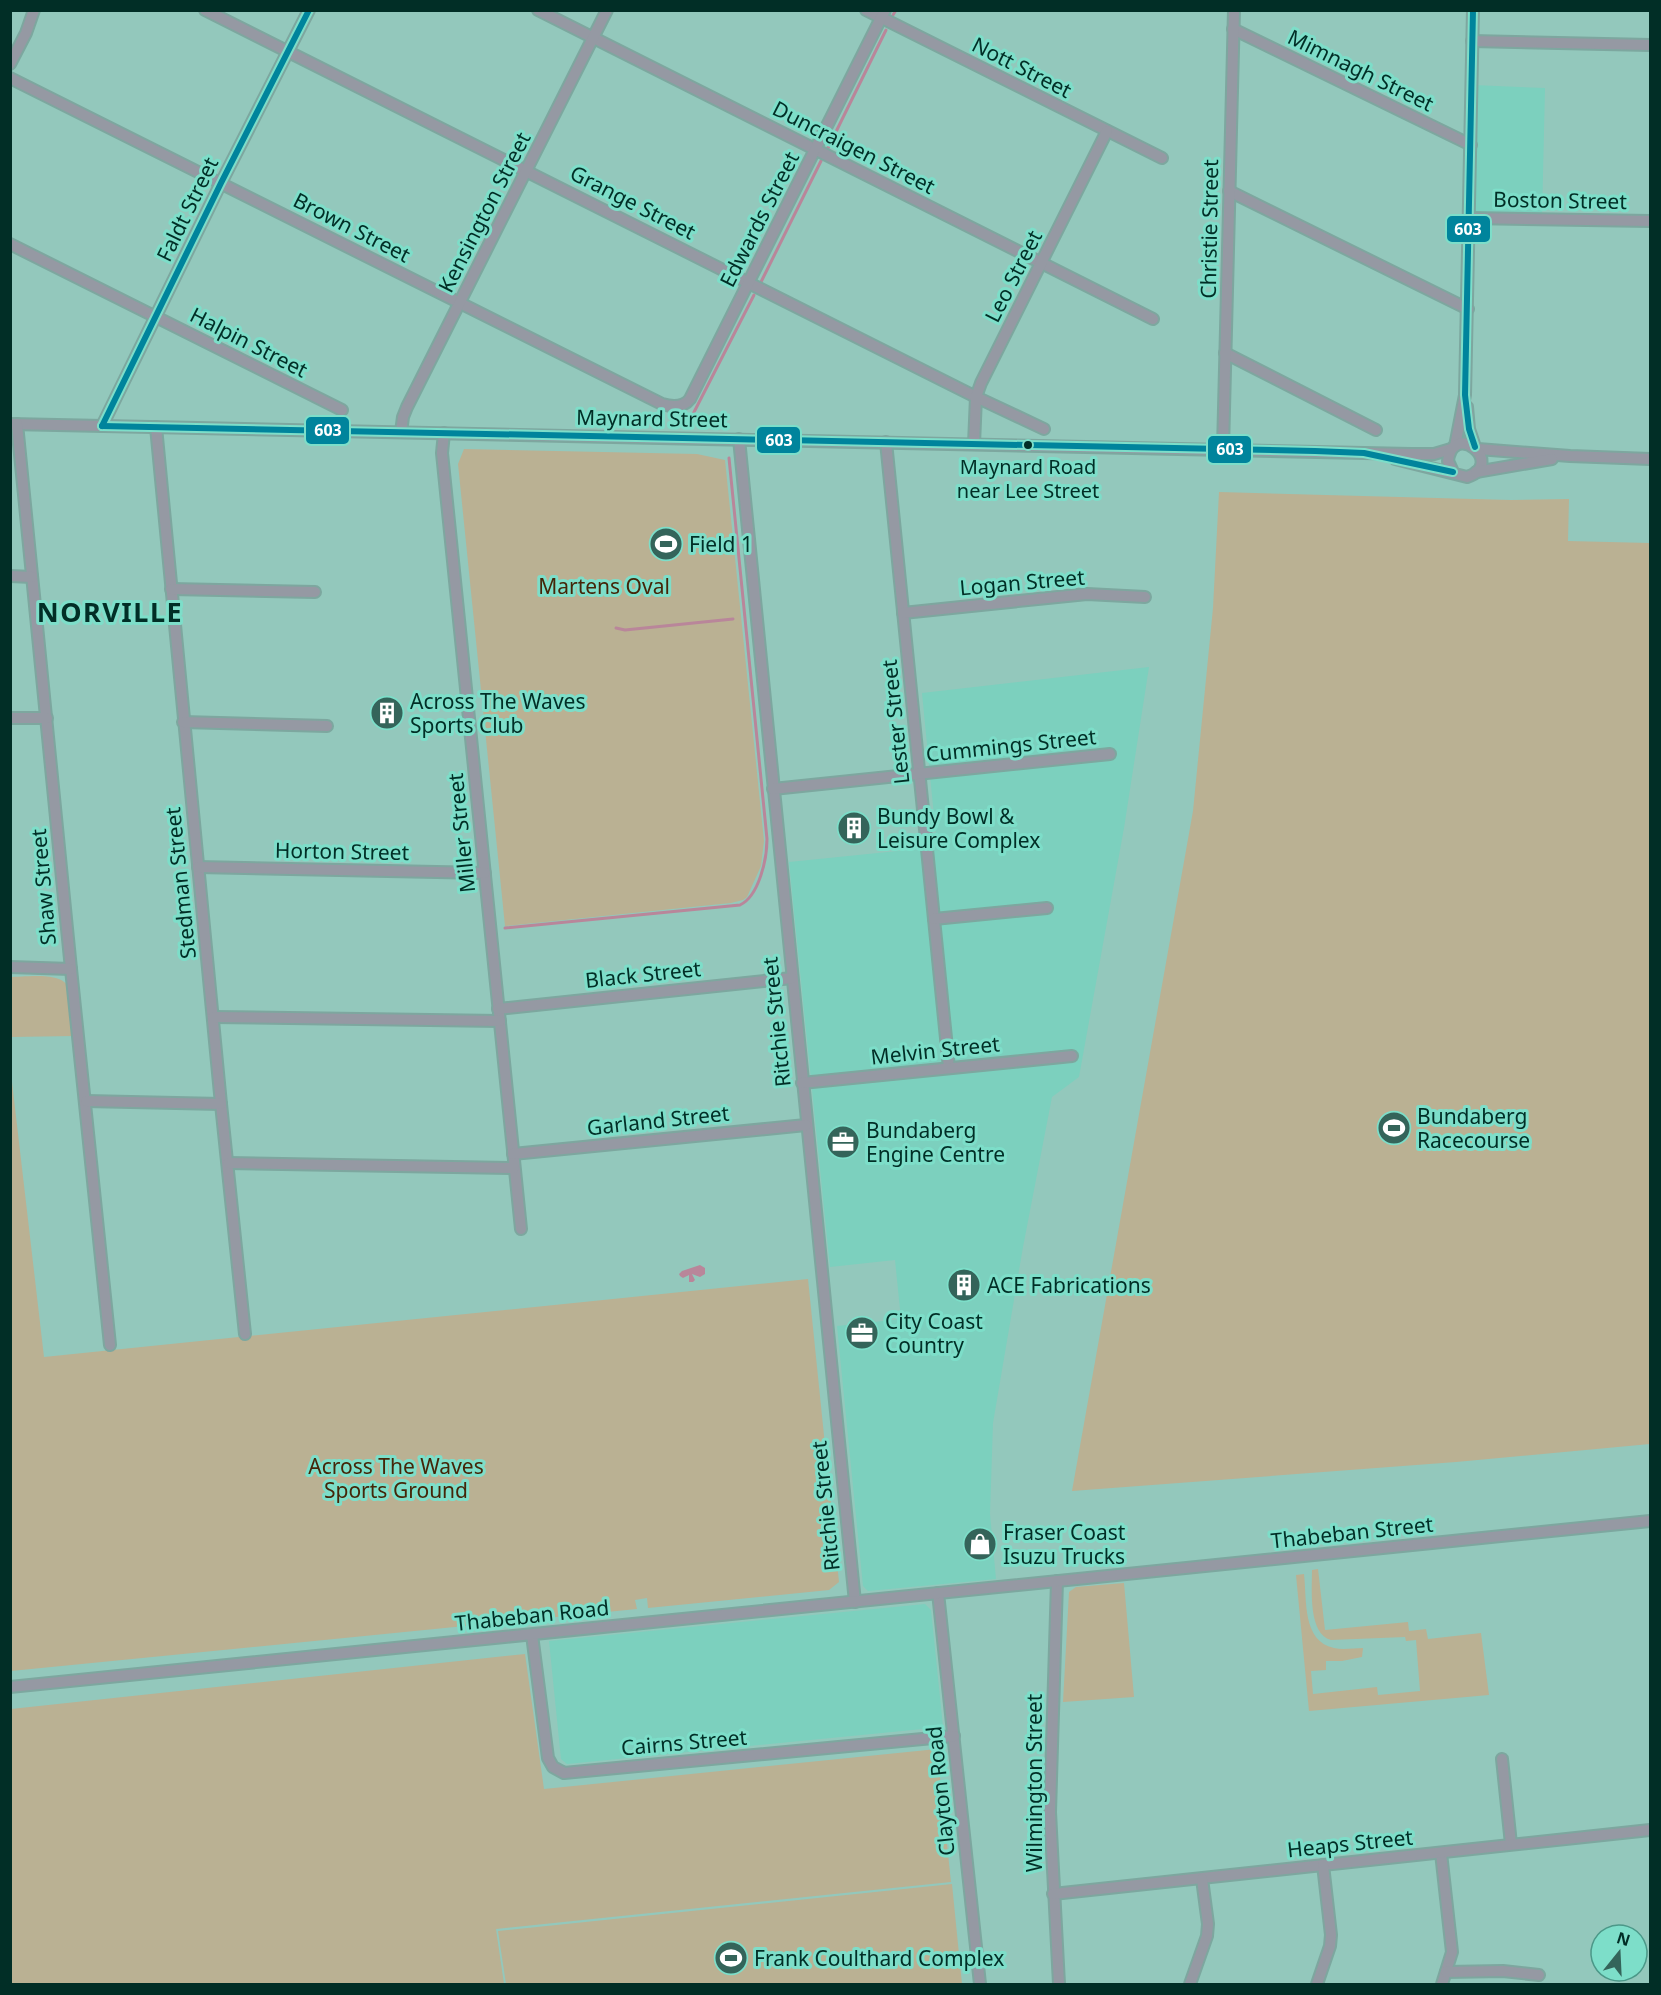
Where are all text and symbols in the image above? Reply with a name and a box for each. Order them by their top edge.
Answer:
street label: Mimnagh Street [1283,23,1439,118]
street label: Nott Street [968,30,1077,104]
street label: Duncraigen Street [768,94,940,200]
street label: Kensington Street [431,127,537,297]
street label: Edwards Street [713,146,805,291]
street label: Faldt Street [150,152,224,266]
street label: Grange Street [566,158,701,246]
street label: Christie Street [1194,159,1224,299]
street label: Boston Street [1493,185,1628,215]
street label: Brown Street [289,186,416,269]
line badge: 603 [1446,215,1491,243]
text: 603 [1454,218,1482,240]
street label: Leo Street [978,225,1048,327]
street label: Halpin Street [186,300,313,384]
street label: Maynard Street [576,403,728,433]
line badge: 603 [305,416,350,445]
text: 603 [314,419,342,441]
line badge: 603 [756,426,801,454]
text: 603 [765,429,793,451]
line badge: 603 [1207,435,1252,464]
text: 603 [1216,438,1244,460]
marker: Maynard Road near Lee Street [1022,439,1034,451]
place label: Maynard Road near Lee Street [957,453,1099,504]
sports icon: Field 1 [648,526,684,562]
place label: Field 1 [689,530,753,558]
street label: Logan Street [958,563,1086,601]
park label: Martens Oval [538,572,670,600]
district label: NORVILLE [37,593,183,630]
street label: Lester Street [874,658,915,786]
place label: Across The Waves Sports Club [410,687,585,739]
building icon: Across The Waves Sports Club [369,695,405,731]
street label: Cummings Street [925,722,1098,768]
street label: Miller Street [441,771,481,894]
place label: Bundy Bowl & Leisure Complex [877,802,1040,854]
street label: Stedman Street [158,805,202,960]
building icon: Bundy Bowl & Leisure Complex [836,810,872,846]
street label: Shaw Street [24,827,62,946]
street label: Horton Street [275,836,410,866]
street label: Black Street [584,954,703,994]
street label: Ritchie Street [755,955,797,1088]
street label: Melvin Street [869,1029,1001,1071]
street label: Garland Street [585,1099,731,1141]
place label: Bundaberg Racecourse [1417,1102,1530,1154]
sports icon: Bundaberg Racecourse [1376,1110,1412,1146]
place label: Bundaberg Engine Centre [866,1116,1005,1168]
office icon: Bundaberg Engine Centre [825,1124,861,1160]
building icon: ACE Fabrications [946,1267,982,1303]
place label: ACE Fabrications [987,1271,1151,1299]
place label: City Coast Country [885,1307,983,1359]
office icon: City Coast Country [844,1315,880,1351]
street label: Ritchie Street [804,1439,846,1572]
park label: Across The Waves Sports Ground [308,1452,484,1504]
street label: Thabeban Street [1269,1510,1435,1554]
place label: Fraser Coast Isuzu Trucks [1003,1518,1126,1570]
shop icon: Fraser Coast Isuzu Trucks [962,1526,998,1562]
street label: Thabeban Road [454,1593,610,1637]
street label: Wilmington Street [1020,1693,1048,1872]
street label: Cairns Street [620,1723,749,1761]
street label: Clayton Road [919,1725,961,1857]
street label: Heaps Street [1286,1822,1415,1864]
north arrow [1589,1923,1649,1983]
text: N [1614,1926,1633,1951]
sports icon: Frank Coulthard Complex [713,1940,749,1976]
place label: Frank Coulthard Complex [754,1944,1004,1972]

